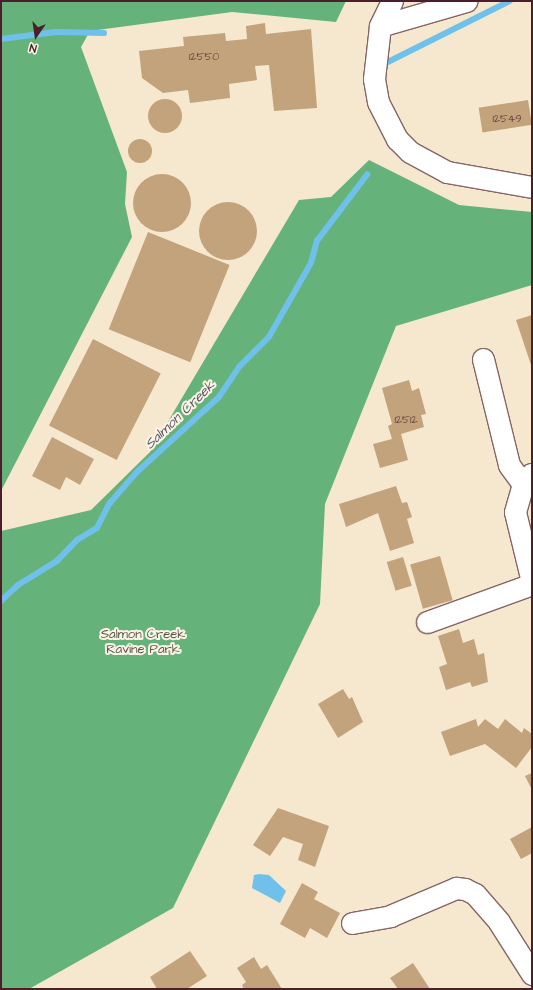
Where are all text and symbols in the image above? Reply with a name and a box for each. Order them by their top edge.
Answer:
north arrow [16,16,56,56]
text: N [28,40,38,56]
house number: 12550 [189,50,219,64]
house number: 12549 [492,112,522,126]
water label: Salmon Creek [141,377,219,453]
house number: 12512 [394,413,418,427]
park label: Salmon Creek Ravine Park [101,627,185,658]

